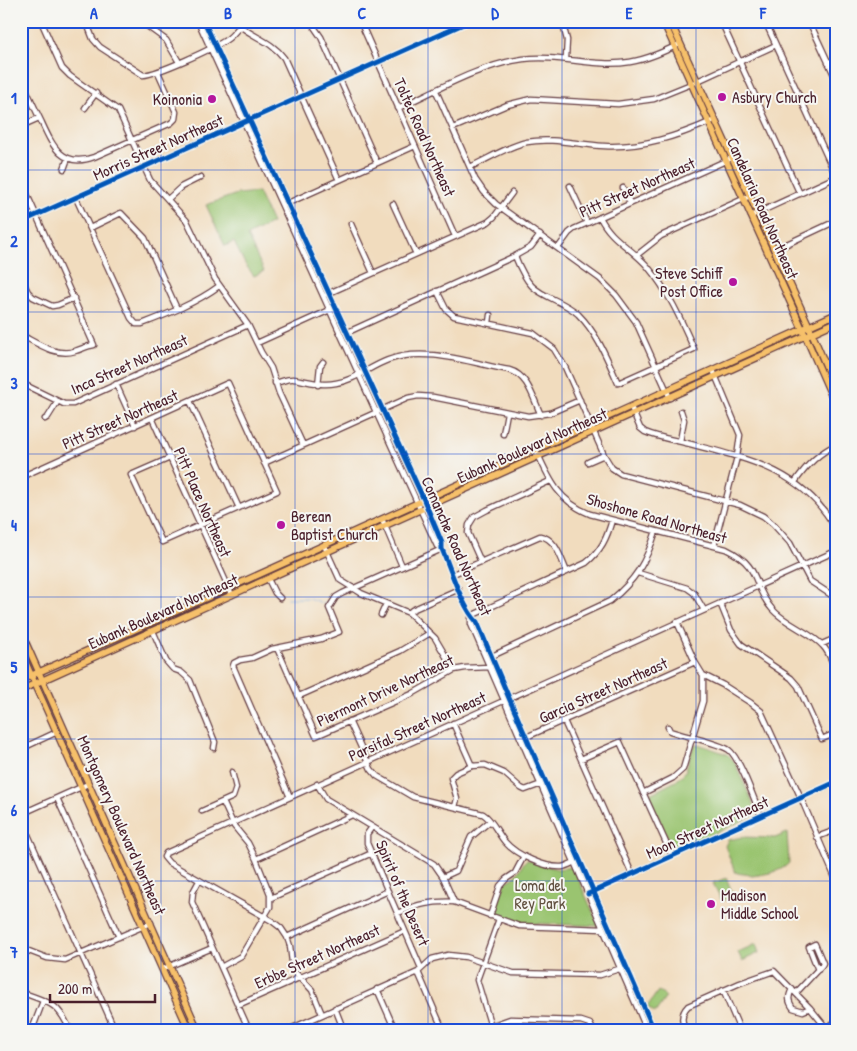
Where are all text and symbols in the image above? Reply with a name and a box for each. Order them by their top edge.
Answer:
text: A [90,2,98,24]
text: B [224,2,232,24]
text: C [358,2,367,24]
text: D [491,2,499,24]
text: E [625,2,633,24]
text: F [759,2,767,24]
street label: Toltec Road Northeast [389,74,461,200]
place label: Asbury Church [732,86,817,108]
text: 1 [11,87,17,109]
place label: Koinonia [153,88,202,110]
marker: Asbury Church [716,91,728,103]
marker: Koinonia [206,93,218,105]
street label: Morris Street Northeast [89,108,227,186]
street label: Candelaria Road Northeast [722,134,804,283]
street label: Pitt Street Northeast [576,151,699,222]
text: 2 [10,230,18,252]
place label: Steve Schiff Post Office [655,262,724,302]
marker: Steve Schiff Post Office [727,276,739,288]
street label: Inca Street Northeast [67,328,191,400]
text: 3 [10,372,18,394]
street label: Pitt Street Northeast [59,383,182,454]
street label: Eubank Boulevard Northeast [454,402,611,488]
street label: Pitt Place Northeast [169,444,237,561]
street label: Comanche Road Northeast [416,473,498,619]
street label: Shoshone Road Northeast [584,487,730,549]
place label: Berean Baptist Church [291,505,378,545]
text: 4 [11,514,17,536]
marker: Berean Baptist Church [275,519,287,531]
street label: Eubank Boulevard Northeast [85,568,242,654]
street label: Piermont Drive Northeast [313,648,458,731]
street label: Garcia Street Northeast [535,652,671,728]
text: 5 [11,656,18,678]
street label: Parsifal Street Northeast [345,686,490,766]
street label: Montgomery Boulevard Northeast [72,732,172,919]
street label: Moon Street Northeast [642,790,772,864]
text: 6 [11,799,18,821]
street label: Spirit of the Desert [371,837,435,950]
park label: Loma del Rey Park [515,874,566,914]
place label: Madison Middle School [721,884,799,924]
marker: Madison Middle School [705,898,717,910]
street label: Erbbe Street Northeast [251,918,384,994]
text: 7 [9,941,18,963]
scale bar [50,971,155,1003]
text: 200 m [58,978,92,999]

